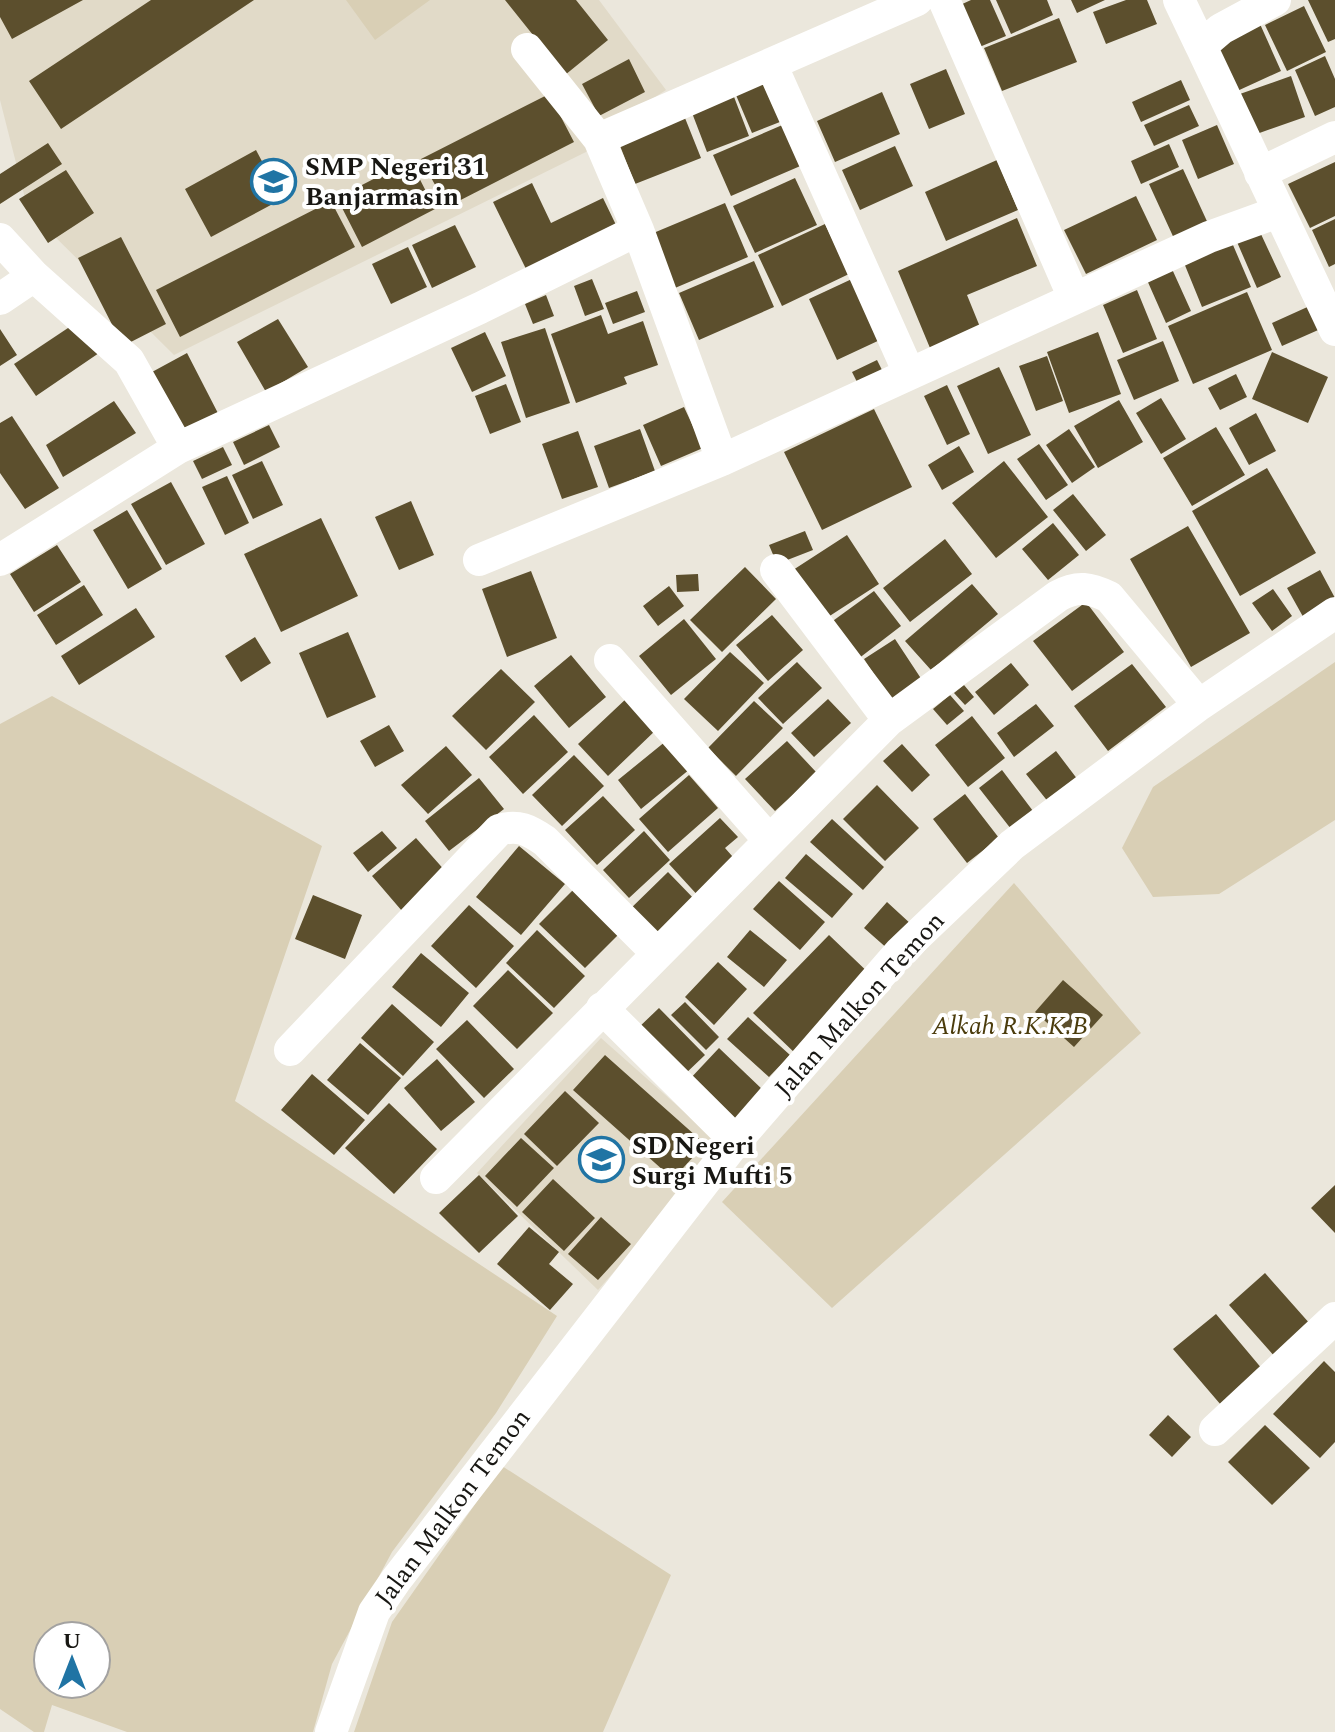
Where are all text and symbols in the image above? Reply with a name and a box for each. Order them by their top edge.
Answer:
place label: SMP Negeri 31 Banjarmasin [305,147,486,217]
school or university icon: SMP Negeri 31 Banjarmasin [250,157,298,205]
street label: Jalan Malkon Temon [765,902,955,1107]
park label: Alkah R.K.K.B [931,1006,1088,1046]
place label: SD Negeri Surgi Mufti 5 [632,1126,793,1196]
school or university icon: SD Negeri Surgi Mufti 5 [577,1136,625,1184]
street label: Jalan Malkon Temon [365,1400,541,1615]
north arrow [32,1620,112,1700]
text: U [63,1625,81,1658]

